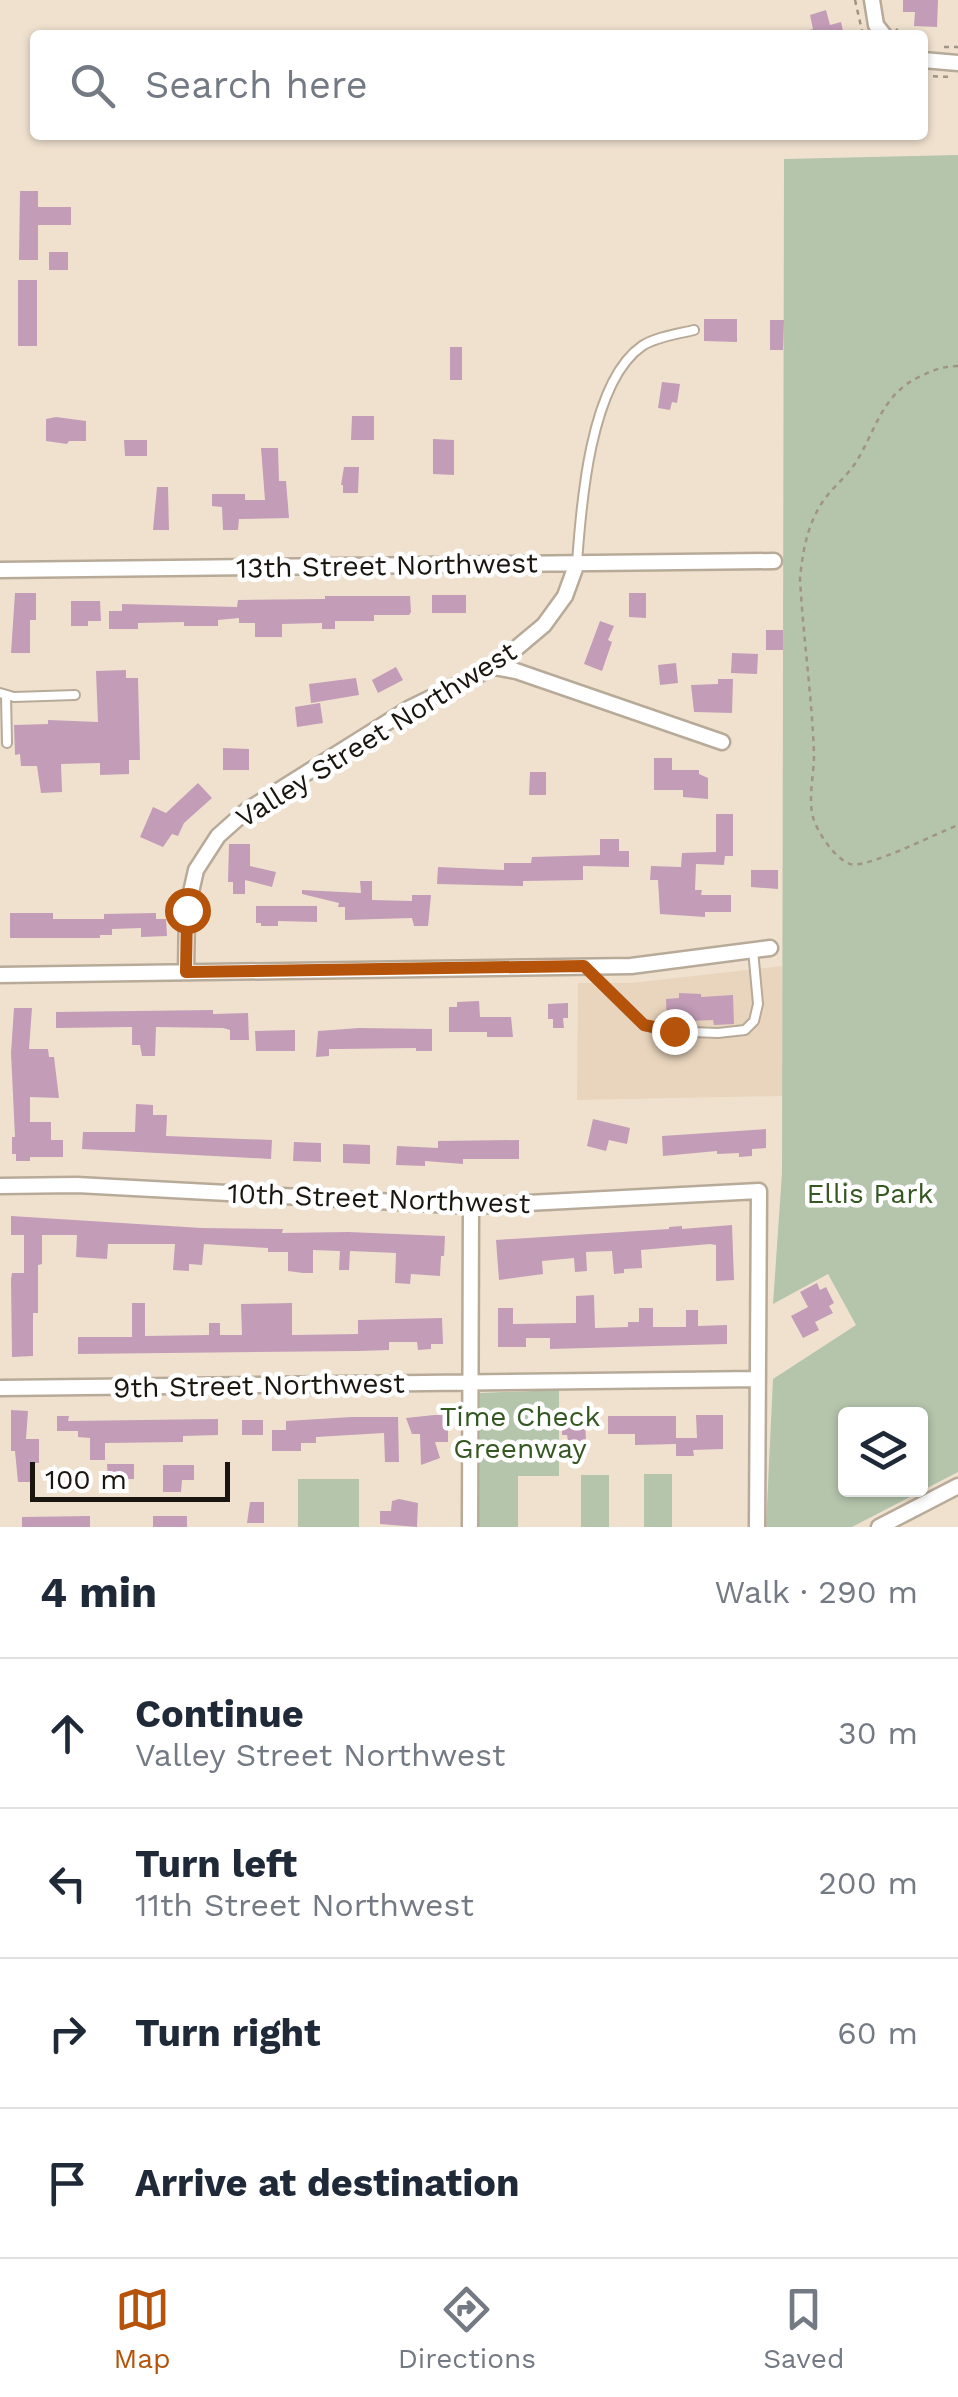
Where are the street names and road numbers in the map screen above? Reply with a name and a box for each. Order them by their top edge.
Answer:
street label: 13th Street Northwest [236,546,538,585]
street label: Valley Street Northwest [230,634,523,834]
street label: 10th Street Northwest [227,1177,531,1220]
street label: 9th Street Northwest [113,1366,405,1405]

